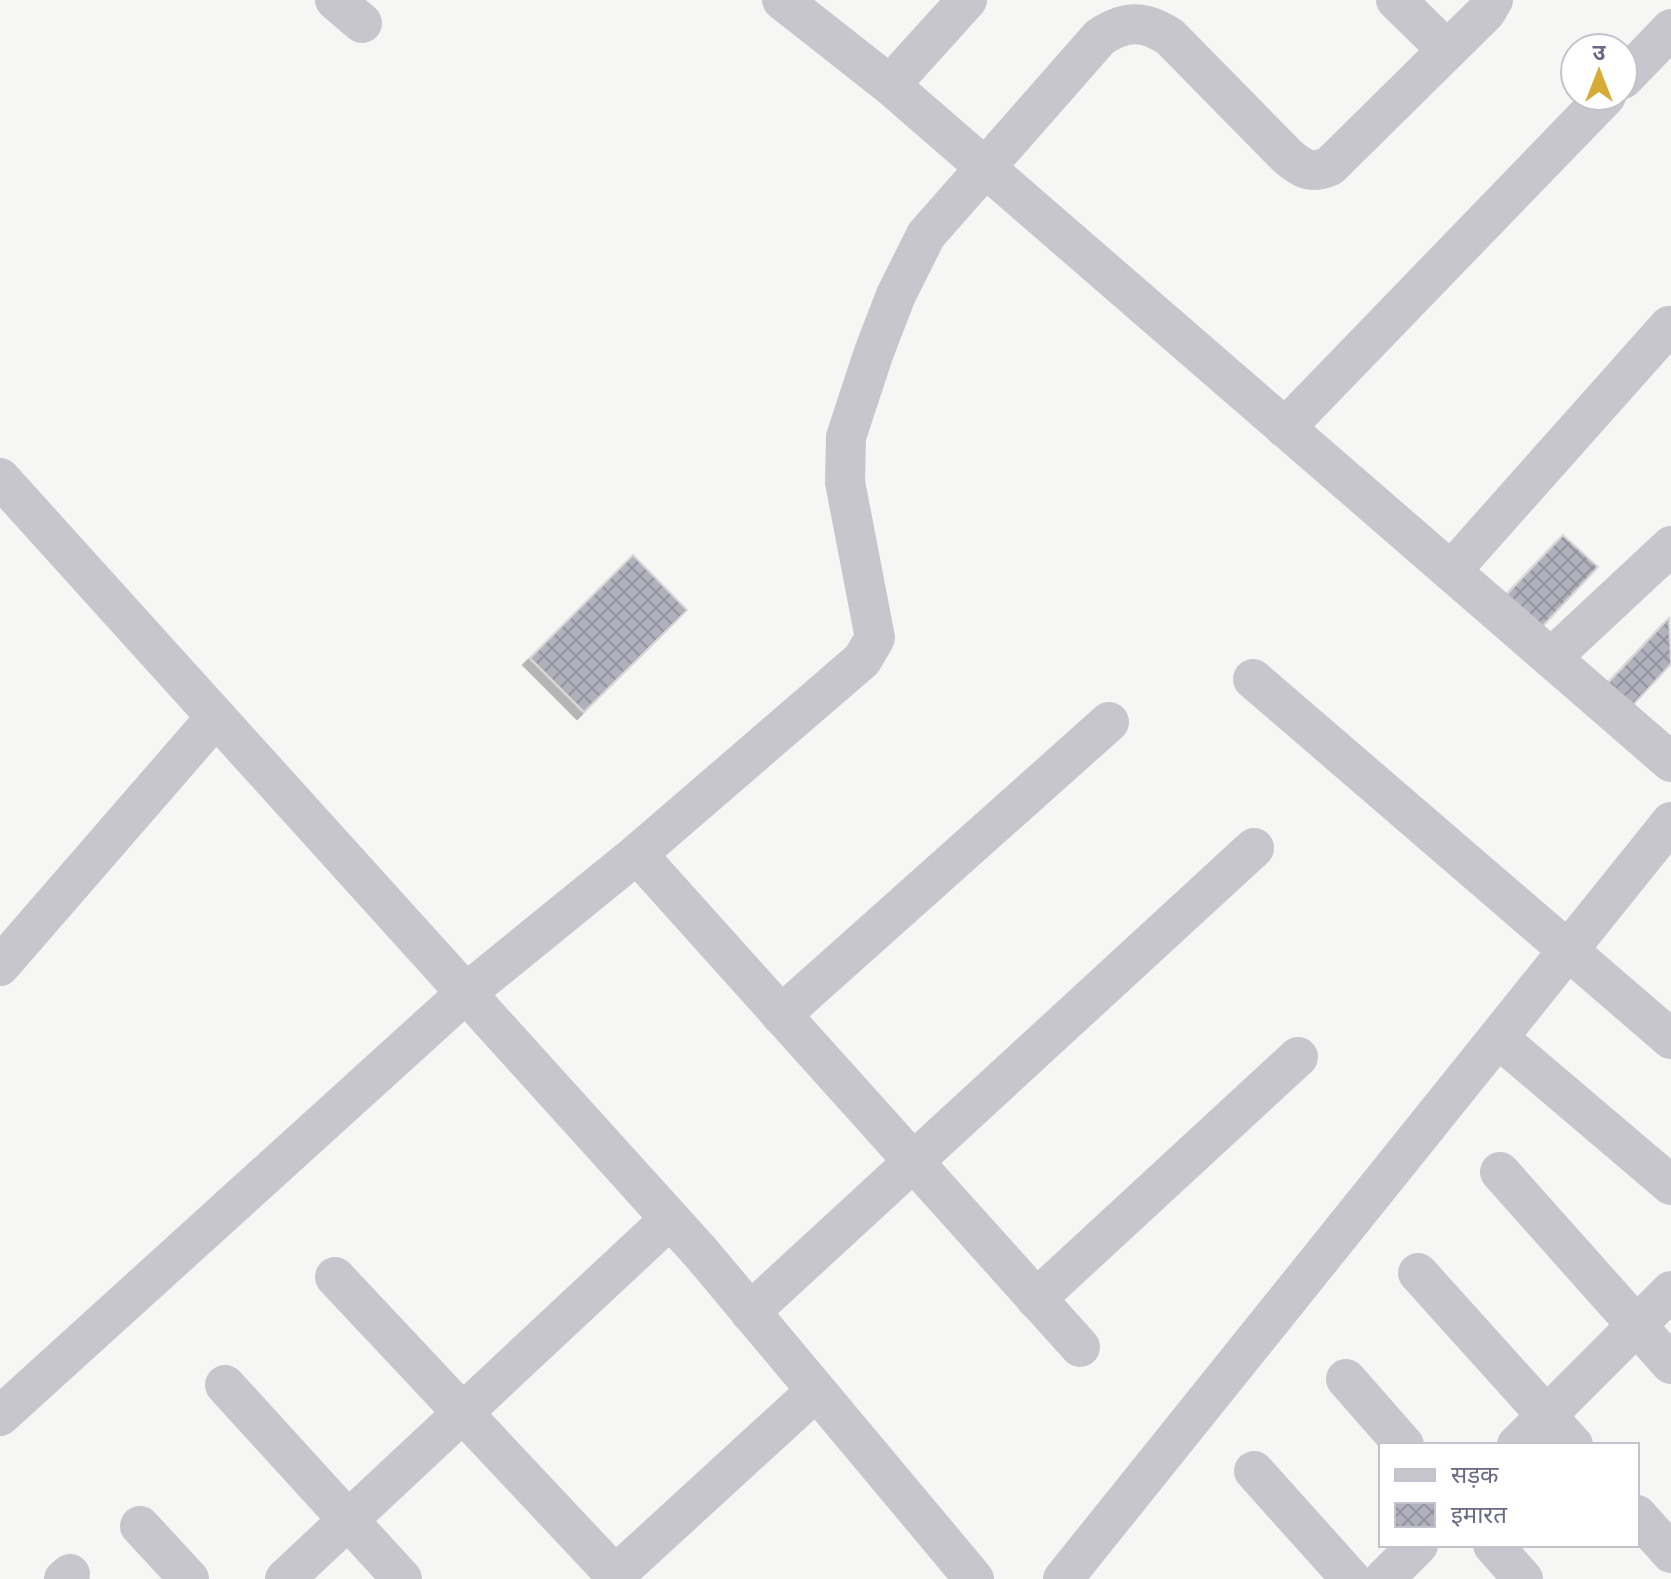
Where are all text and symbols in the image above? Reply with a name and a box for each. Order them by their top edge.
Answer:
north arrow [1559,32,1639,112]
text: उ [1593,38,1607,65]
legend [1379,1443,1639,1547]
text: सड़क [1451,1459,1499,1488]
text: इमारत [1451,1499,1508,1528]

